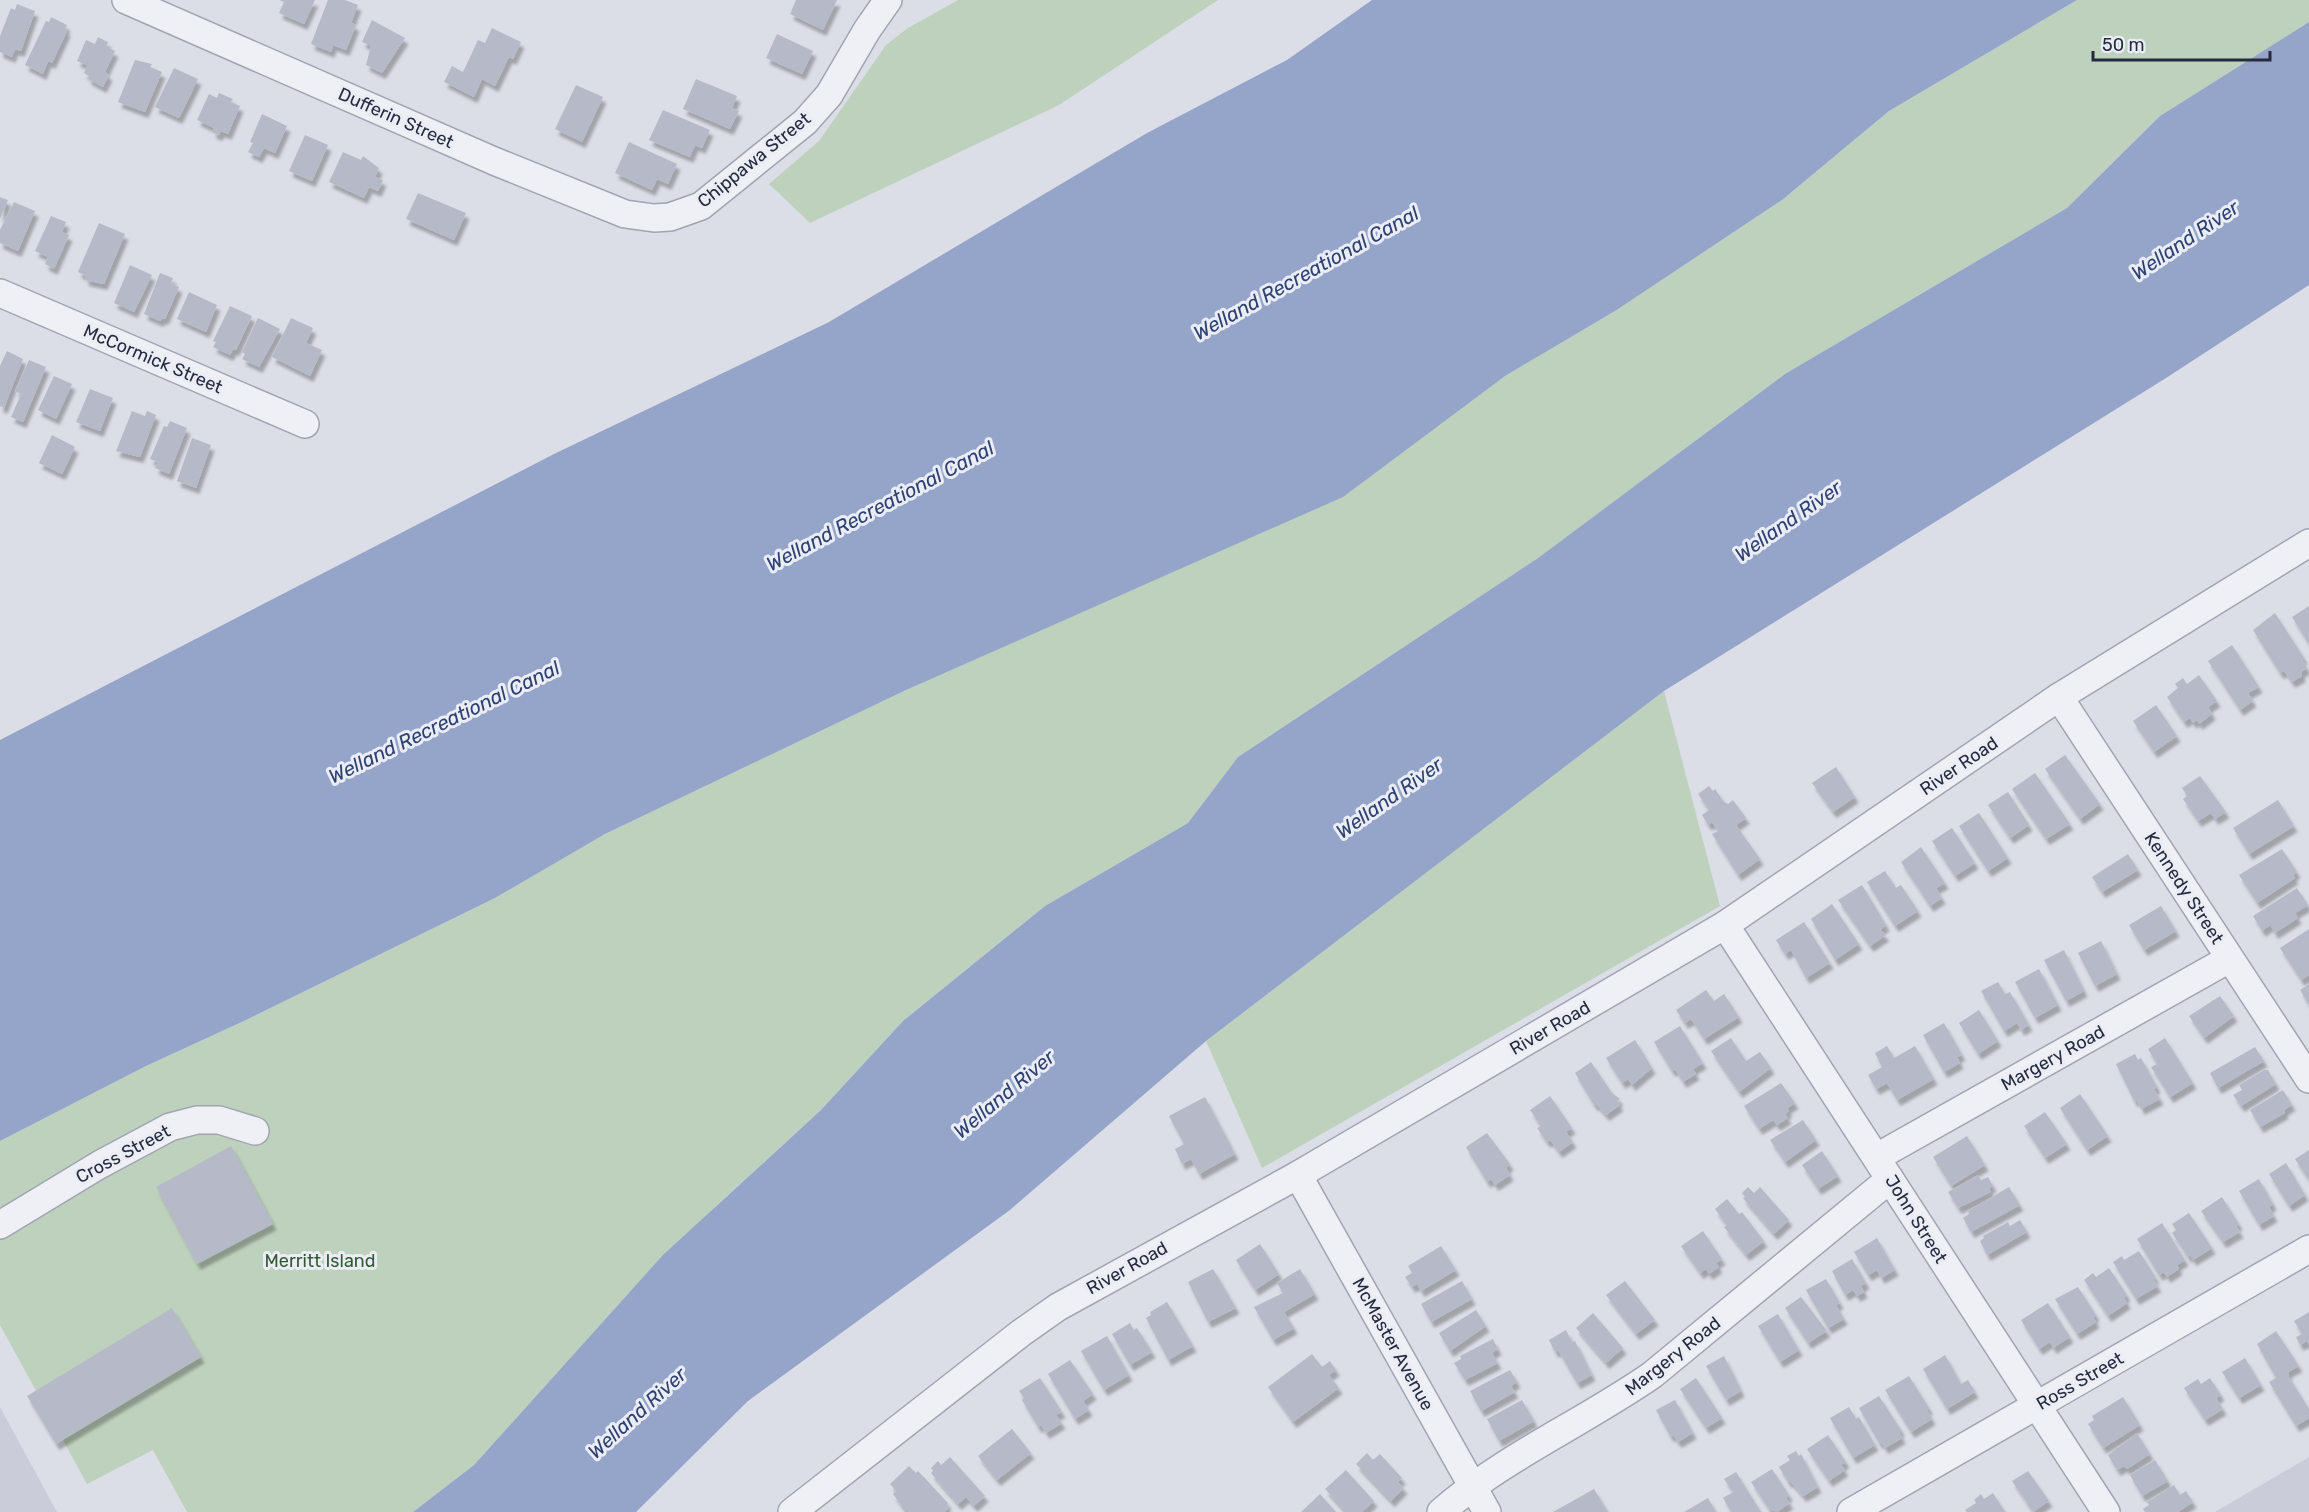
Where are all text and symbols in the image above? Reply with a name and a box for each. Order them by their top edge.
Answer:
scale bar [2093,24,2270,62]
text: 50 m [2102,34,2145,56]
street label: Dufferin Street [335,83,457,153]
street label: Chippawa Street [693,108,815,212]
water label: Welland River [2127,194,2244,285]
water label: Welland Recreational Canal [1189,200,1424,345]
street label: McCormick Street [80,320,226,398]
water label: Welland Recreational Canal [762,435,999,576]
water label: Welland River [1730,475,1847,567]
water label: Welland Recreational Canal [325,655,564,788]
street label: River Road [1916,732,2002,800]
water label: Welland River [1331,752,1448,844]
street label: Kennedy Street [2140,828,2228,948]
street label: River Road [1506,996,1594,1060]
street label: Margery Road [1997,1020,2109,1096]
water label: Welland River [949,1044,1060,1143]
street label: Cross Street [72,1120,174,1188]
street label: John Street [1880,1171,1952,1267]
street label: River Road [1083,1237,1171,1299]
park label: Merritt Island [265,1250,375,1272]
street label: McMaster Avenue [1347,1274,1439,1414]
street label: Margery Road [1621,1312,1725,1400]
street label: Ross Street [2033,1347,2127,1415]
water label: Welland River [583,1361,692,1464]

